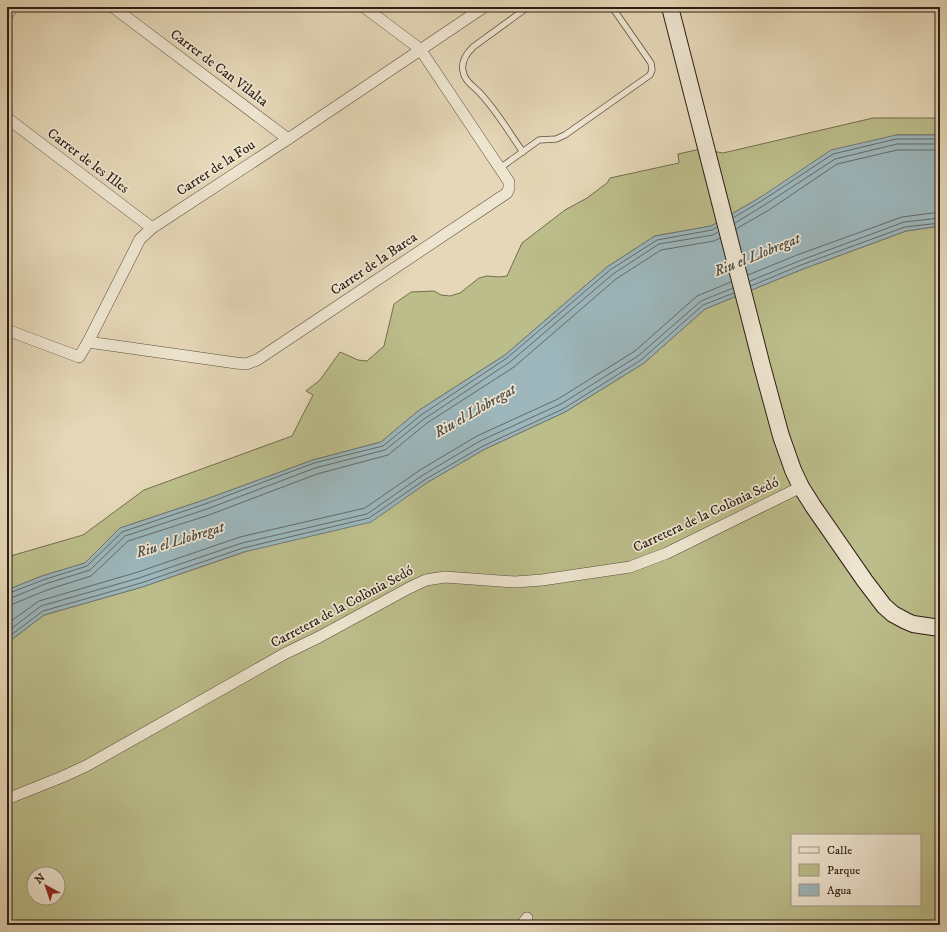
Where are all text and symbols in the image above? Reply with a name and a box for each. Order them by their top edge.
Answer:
street label: Carrer de Can Vilalta [166,25,272,111]
street label: Carrer de les Illes [44,124,133,198]
street label: Carrer de la Fou [173,136,259,200]
street label: Carrer de la Barca [327,228,421,300]
water label: Riu el Llobregat [710,229,804,281]
water label: Riu el Llobregat [430,379,520,443]
street label: Carretera de la Colònia Sedó [630,473,782,557]
water label: Riu el Llobregat [133,517,228,563]
street label: Carretera de la Colònia Sedó [268,562,416,652]
legend [791,834,921,906]
text: Calle [827,843,852,858]
text: Parque [827,863,860,878]
north arrow [26,866,66,906]
text: N [32,871,48,887]
text: Agua [827,883,852,898]

